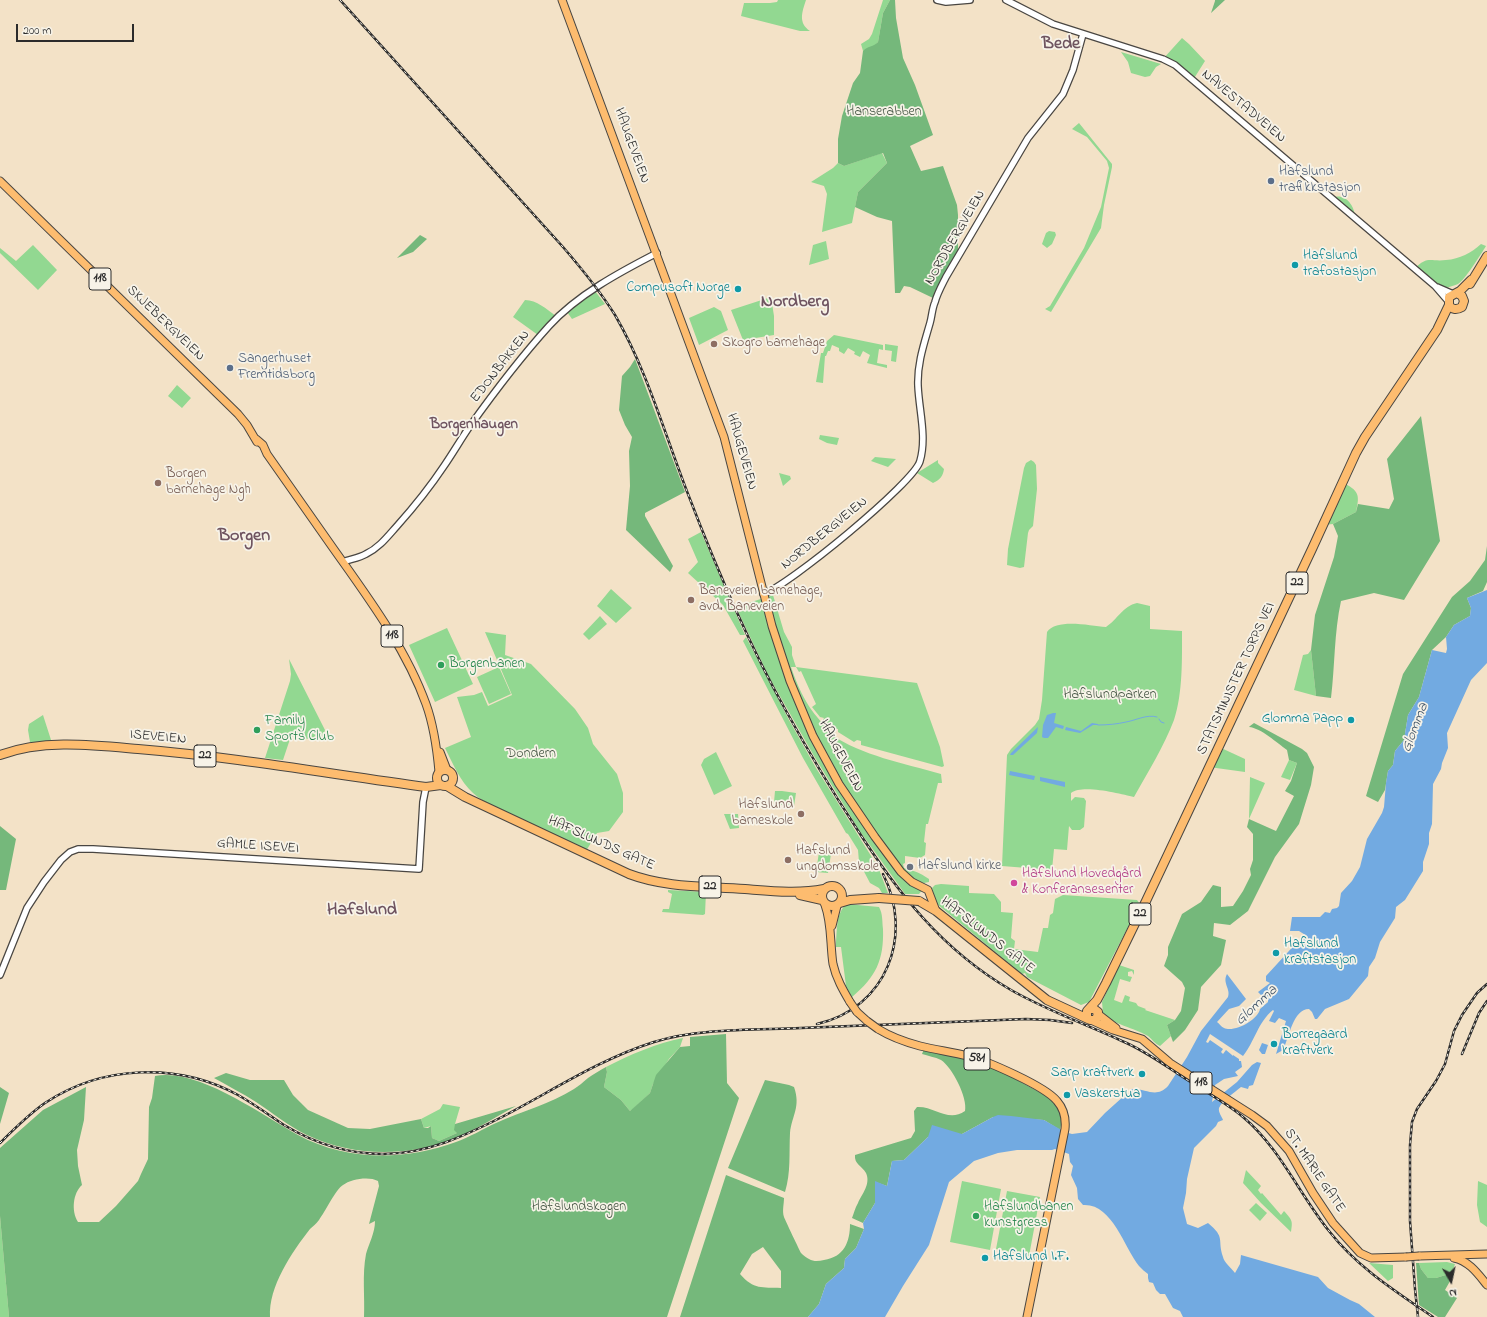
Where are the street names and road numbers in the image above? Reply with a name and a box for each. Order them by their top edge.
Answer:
street label: NAVESTADVEIEN [1197,67,1289,147]
street label: HAUGEVEIEN [610,106,652,186]
street label: NORDBERGVEIEN [922,188,990,288]
road number: 118 [89,268,111,290]
street label: SKJEBERGVEIEN [122,283,208,365]
street label: EDONBAKKEN [468,328,534,406]
street label: HAUGEVEIEN [722,412,760,492]
street label: NORDBERGVEIEN [778,494,872,574]
road number: 22 [1286,572,1308,594]
street label: STATSMINISTER TORPS VEI [1194,600,1280,758]
road number: 118 [381,625,403,647]
street label: HAUGEVEIEN [814,717,866,795]
street label: ISEVEIEN [129,727,187,749]
road number: 22 [194,745,216,767]
street label: HAFSLUNDS GATE [545,813,657,875]
street label: GAMLE ISEVEI [216,836,300,858]
road number: 22 [699,876,721,898]
street label: HAFSLUNDS GATE [937,894,1037,978]
road number: 22 [1129,903,1151,925]
road number: 581 [964,1048,990,1070]
road number: 118 [1190,1072,1212,1094]
street label: ST. MARIE GATE [1280,1126,1348,1216]

